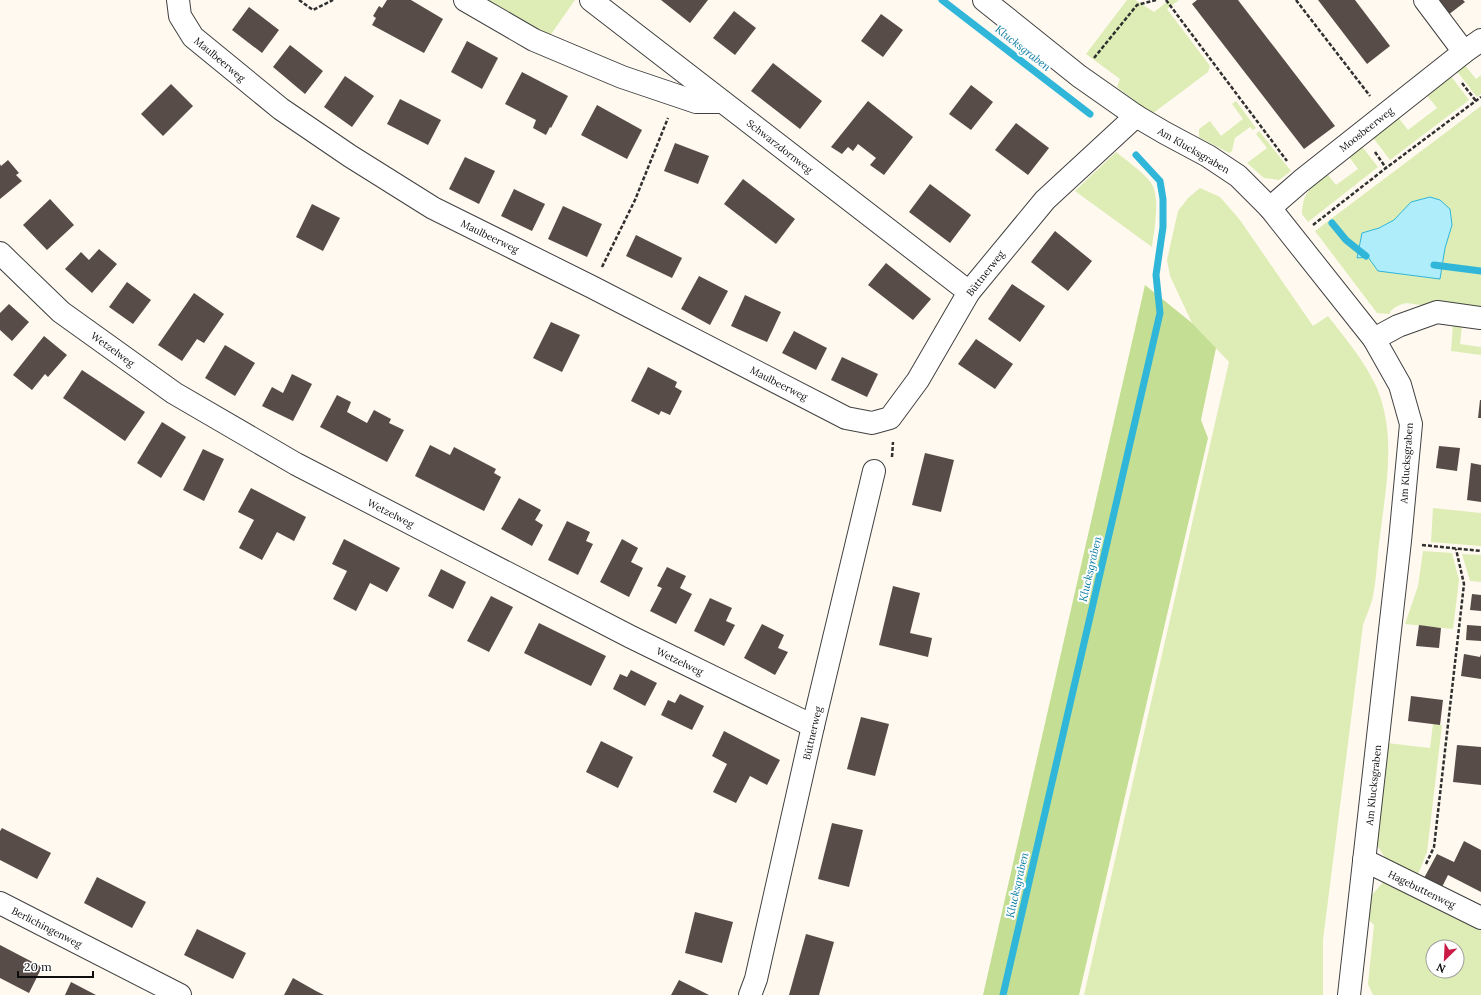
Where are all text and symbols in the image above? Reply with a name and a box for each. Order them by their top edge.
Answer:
water label: Klucksgraben [992,22,1054,74]
street label: Maulbeerweg [191,34,248,85]
street label: Moosbeerweg [1337,104,1396,155]
street label: Schwarzdornweg [744,117,816,177]
street label: Am Klucksgraben [1155,124,1232,176]
street label: Maulbeerweg [459,217,521,256]
street label: Büttnerweg [963,247,1008,299]
street label: Wetzelweg [88,329,137,370]
street label: Maulbeerweg [748,363,810,404]
street label: Am Klucksgraben [1397,422,1416,505]
street label: Wetzelweg [365,496,417,531]
water label: Klucksgraben [1076,535,1104,603]
street label: Wetzelweg [654,644,706,679]
street label: Büttnerweg [800,705,825,761]
street label: Am Klucksgraben [1363,744,1384,827]
water label: Klucksgraben [1003,851,1031,919]
street label: Hagebuttenweg [1386,867,1458,912]
street label: Berlichingenweg [9,904,85,951]
north arrow [1425,939,1465,979]
scale bar [18,953,93,979]
text: 20 m [24,959,52,974]
text: N [1434,960,1448,976]

